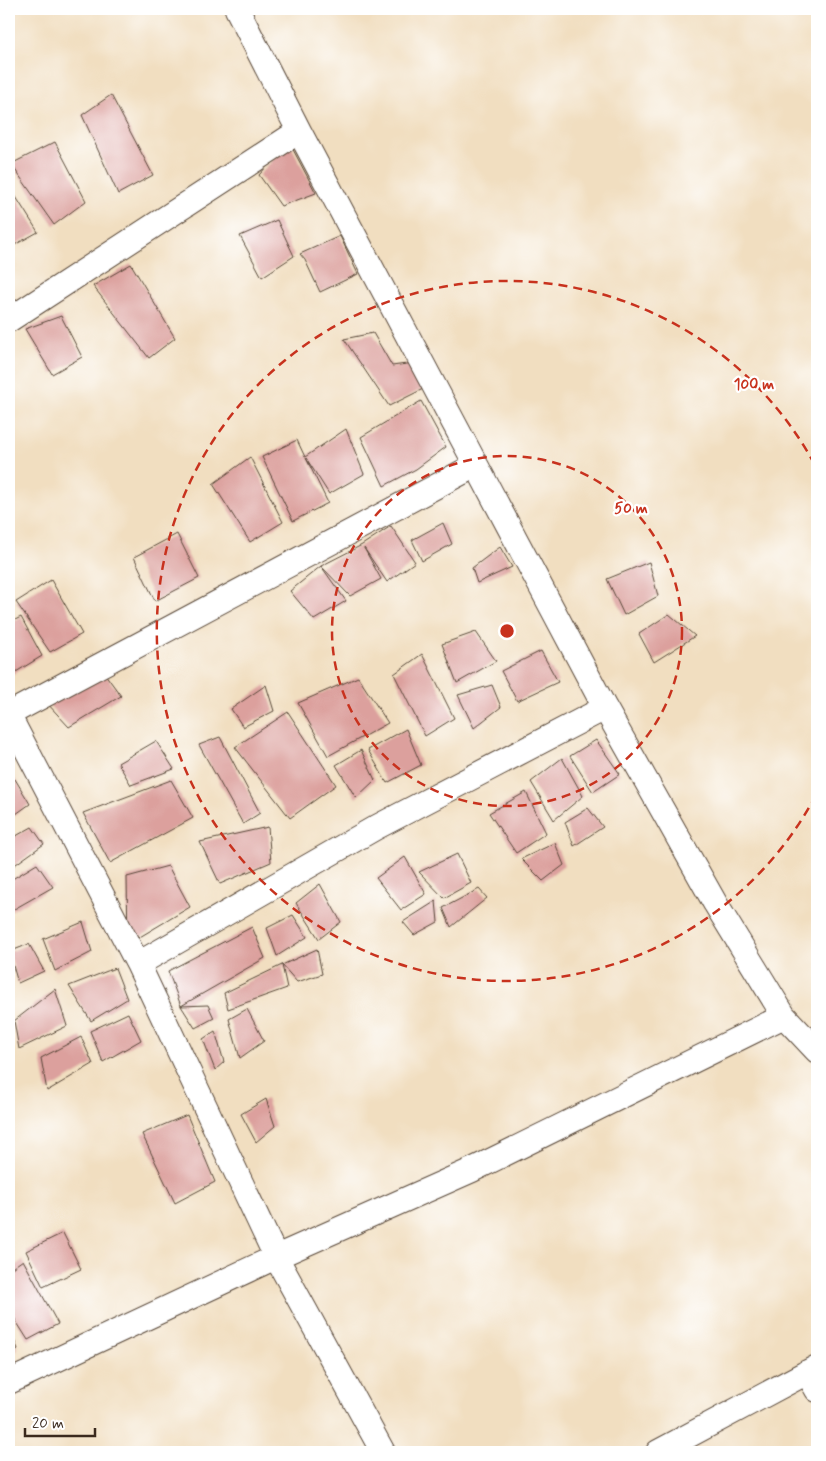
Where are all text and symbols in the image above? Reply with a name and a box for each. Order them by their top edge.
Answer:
text: 100 m [734,375,774,395]
text: 50 m [614,499,648,519]
centre of rings [498,622,516,640]
scale bar [25,1406,95,1438]
text: 20 m [32,1414,64,1434]

